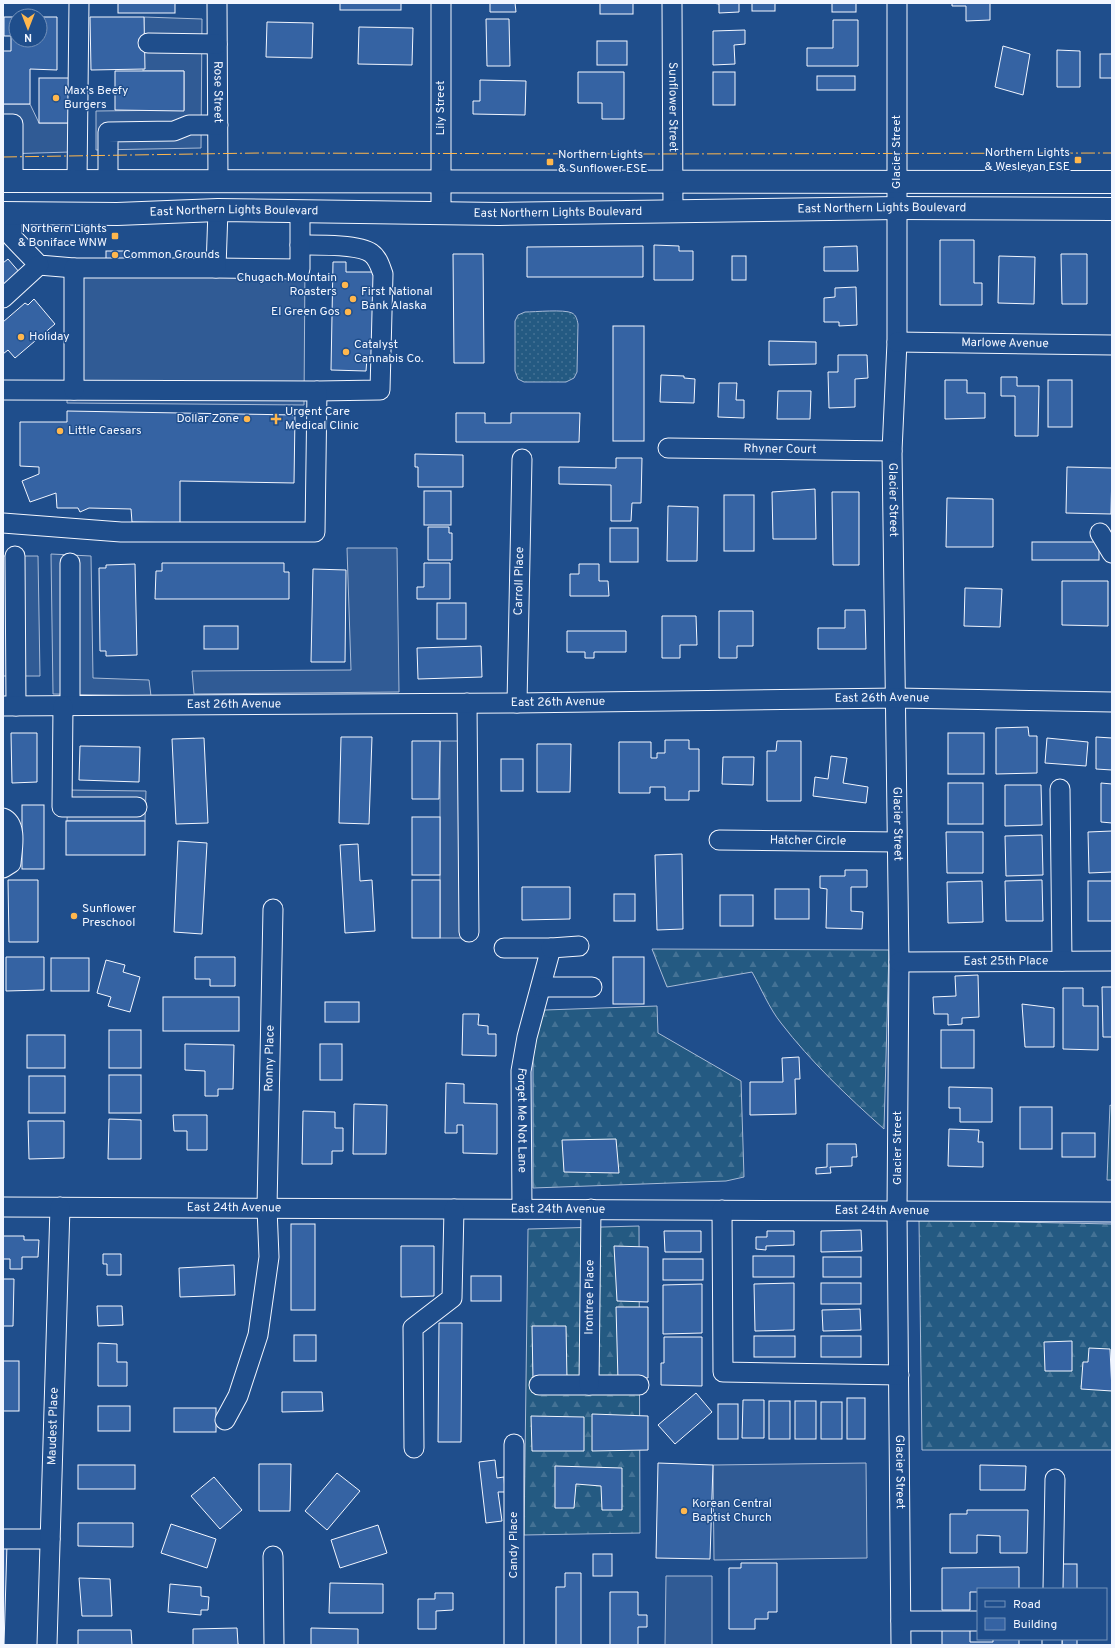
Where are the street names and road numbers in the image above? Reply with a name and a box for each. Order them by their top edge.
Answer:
street label: Rose Street [209,61,226,123]
street label: Sunflower Street [664,62,681,152]
street label: Lily Street [433,80,449,136]
street label: Glacier Street [889,115,905,189]
street label: East Northern Lights Boulevard [797,200,966,217]
street label: East Northern Lights Boulevard [149,202,318,221]
street label: East Northern Lights Boulevard [473,204,642,222]
street label: Marlowe Avenue [961,335,1049,352]
street label: Rhyner Court [743,441,817,458]
street label: Glacier Street [884,463,901,537]
street label: Carroll Place [511,546,528,616]
street label: East 26th Avenue [835,690,929,707]
street label: East 26th Avenue [511,694,605,711]
street label: East 26th Avenue [187,696,281,713]
street label: Glacier Street [889,787,906,861]
street label: Hatcher Circle [770,833,846,849]
street label: East 25th Place [964,953,1048,970]
street label: Ronny Place [261,1025,279,1092]
street label: Forget Me Not Lane [512,1066,530,1173]
street label: Glacier Street [890,1111,906,1185]
street label: East 24th Avenue [187,1200,281,1216]
street label: East 24th Avenue [511,1201,605,1218]
street label: East 24th Avenue [835,1203,929,1219]
street label: Irontree Place [582,1259,598,1335]
street label: Maudest Place [44,1387,63,1465]
street label: Glacier Street [891,1435,908,1509]
street label: Candy Place [506,1512,522,1578]

